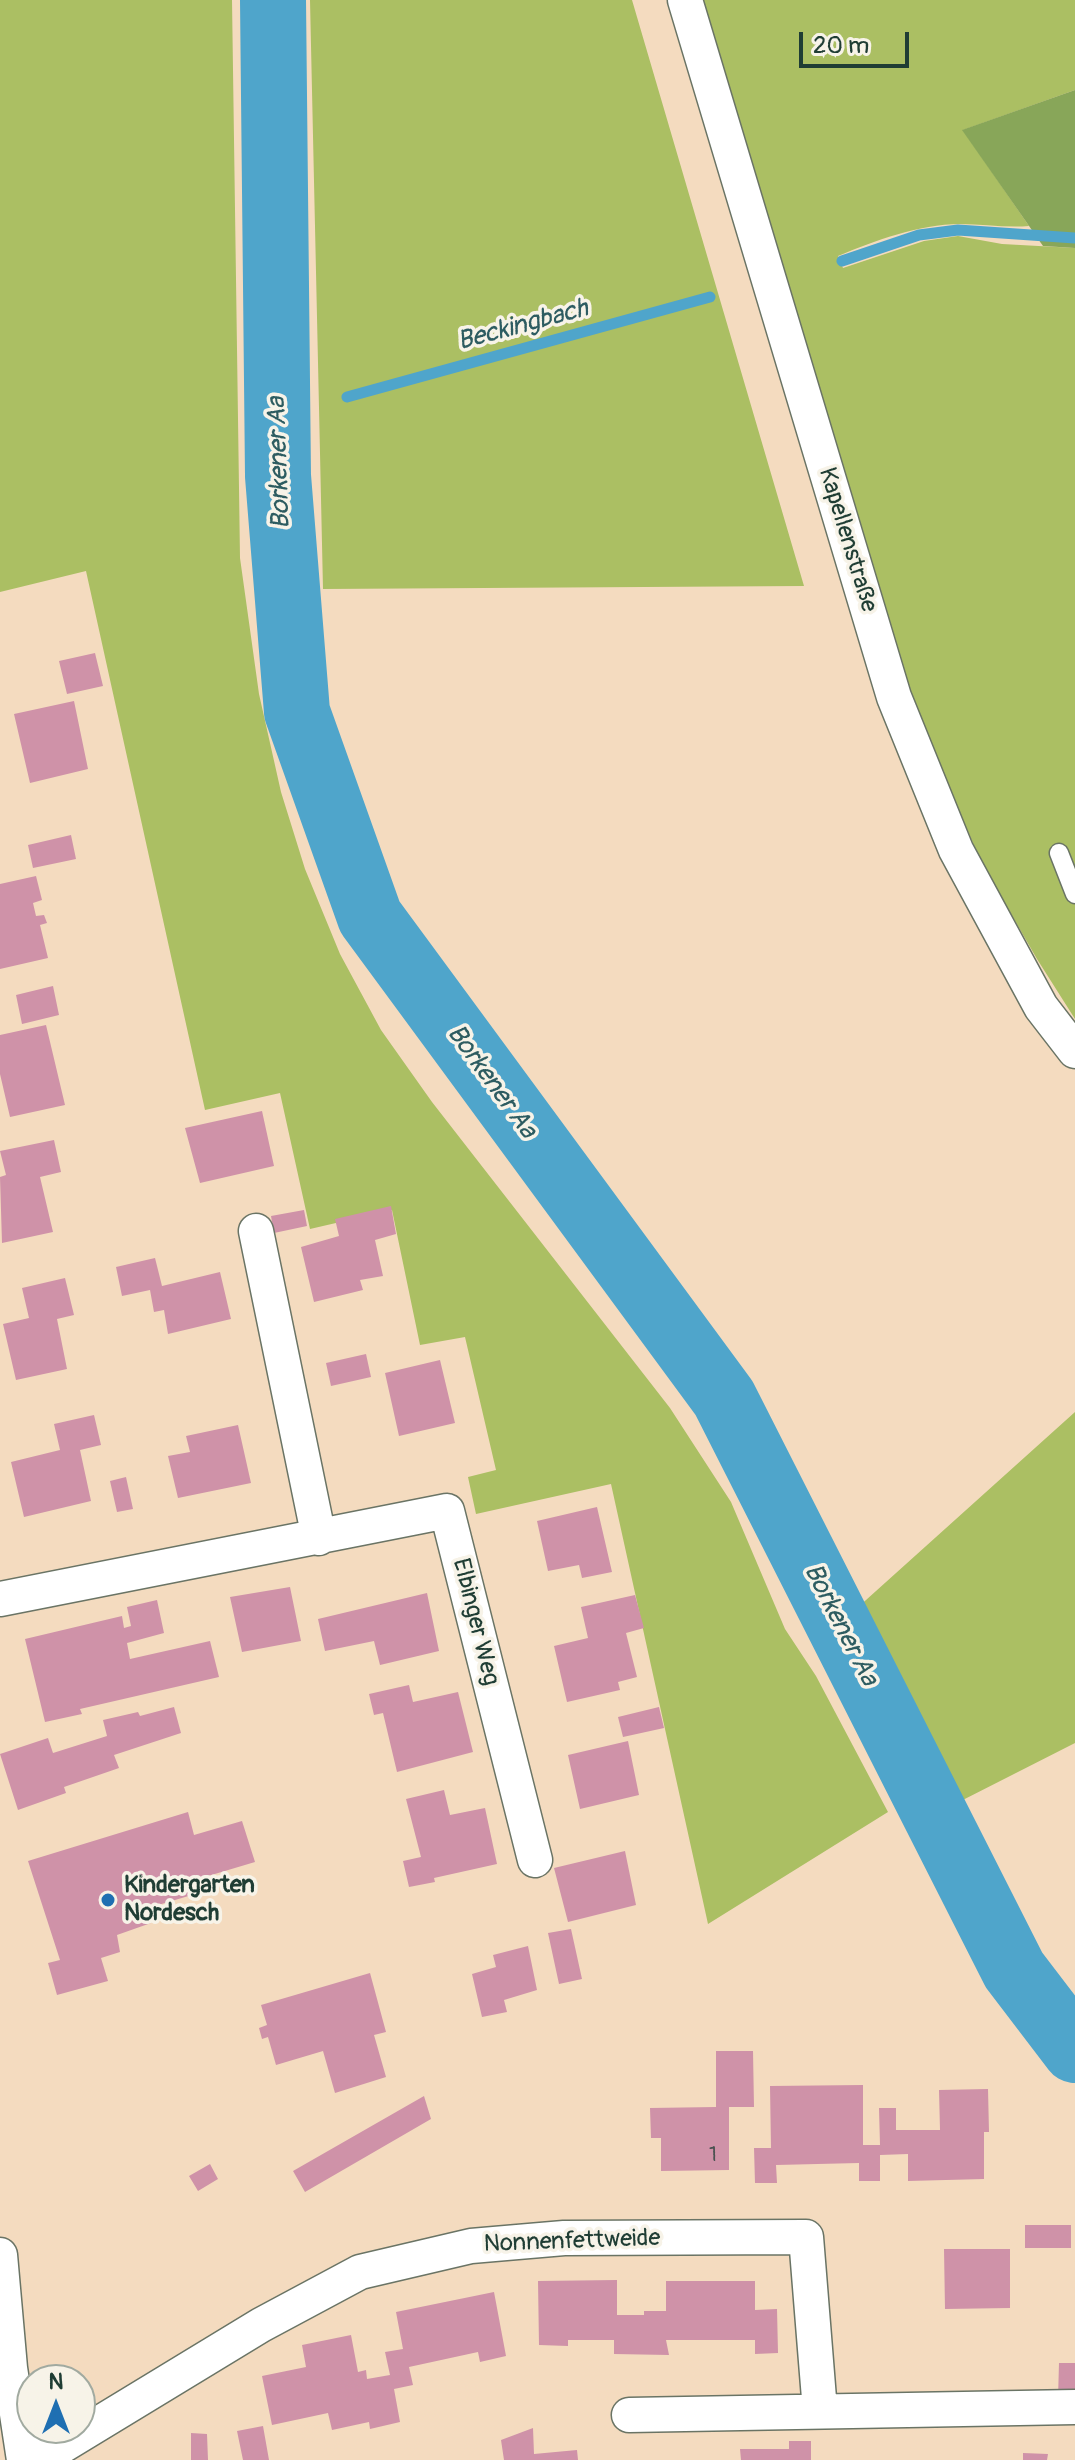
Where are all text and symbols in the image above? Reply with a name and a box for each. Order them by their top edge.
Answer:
scale bar [803,16,913,66]
text: 20 m [813,31,869,60]
water label: Beckingbach [454,294,592,358]
water label: Borkener Aa [262,396,298,530]
street label: Kapellenstraße [811,464,883,616]
water label: Borkener Aa [439,1019,543,1145]
street label: Elbinger Weg [445,1556,505,1688]
water label: Borkener Aa [796,1559,884,1691]
place label: Kindergarten Nordesch [124,1872,255,1928]
marker: Kindergarten Nordesch [99,1891,117,1909]
house number: 1 [709,2144,717,2168]
street label: Nonnenfettweide [483,2225,661,2259]
north arrow [16,2364,96,2444]
text: N [49,2368,63,2396]

